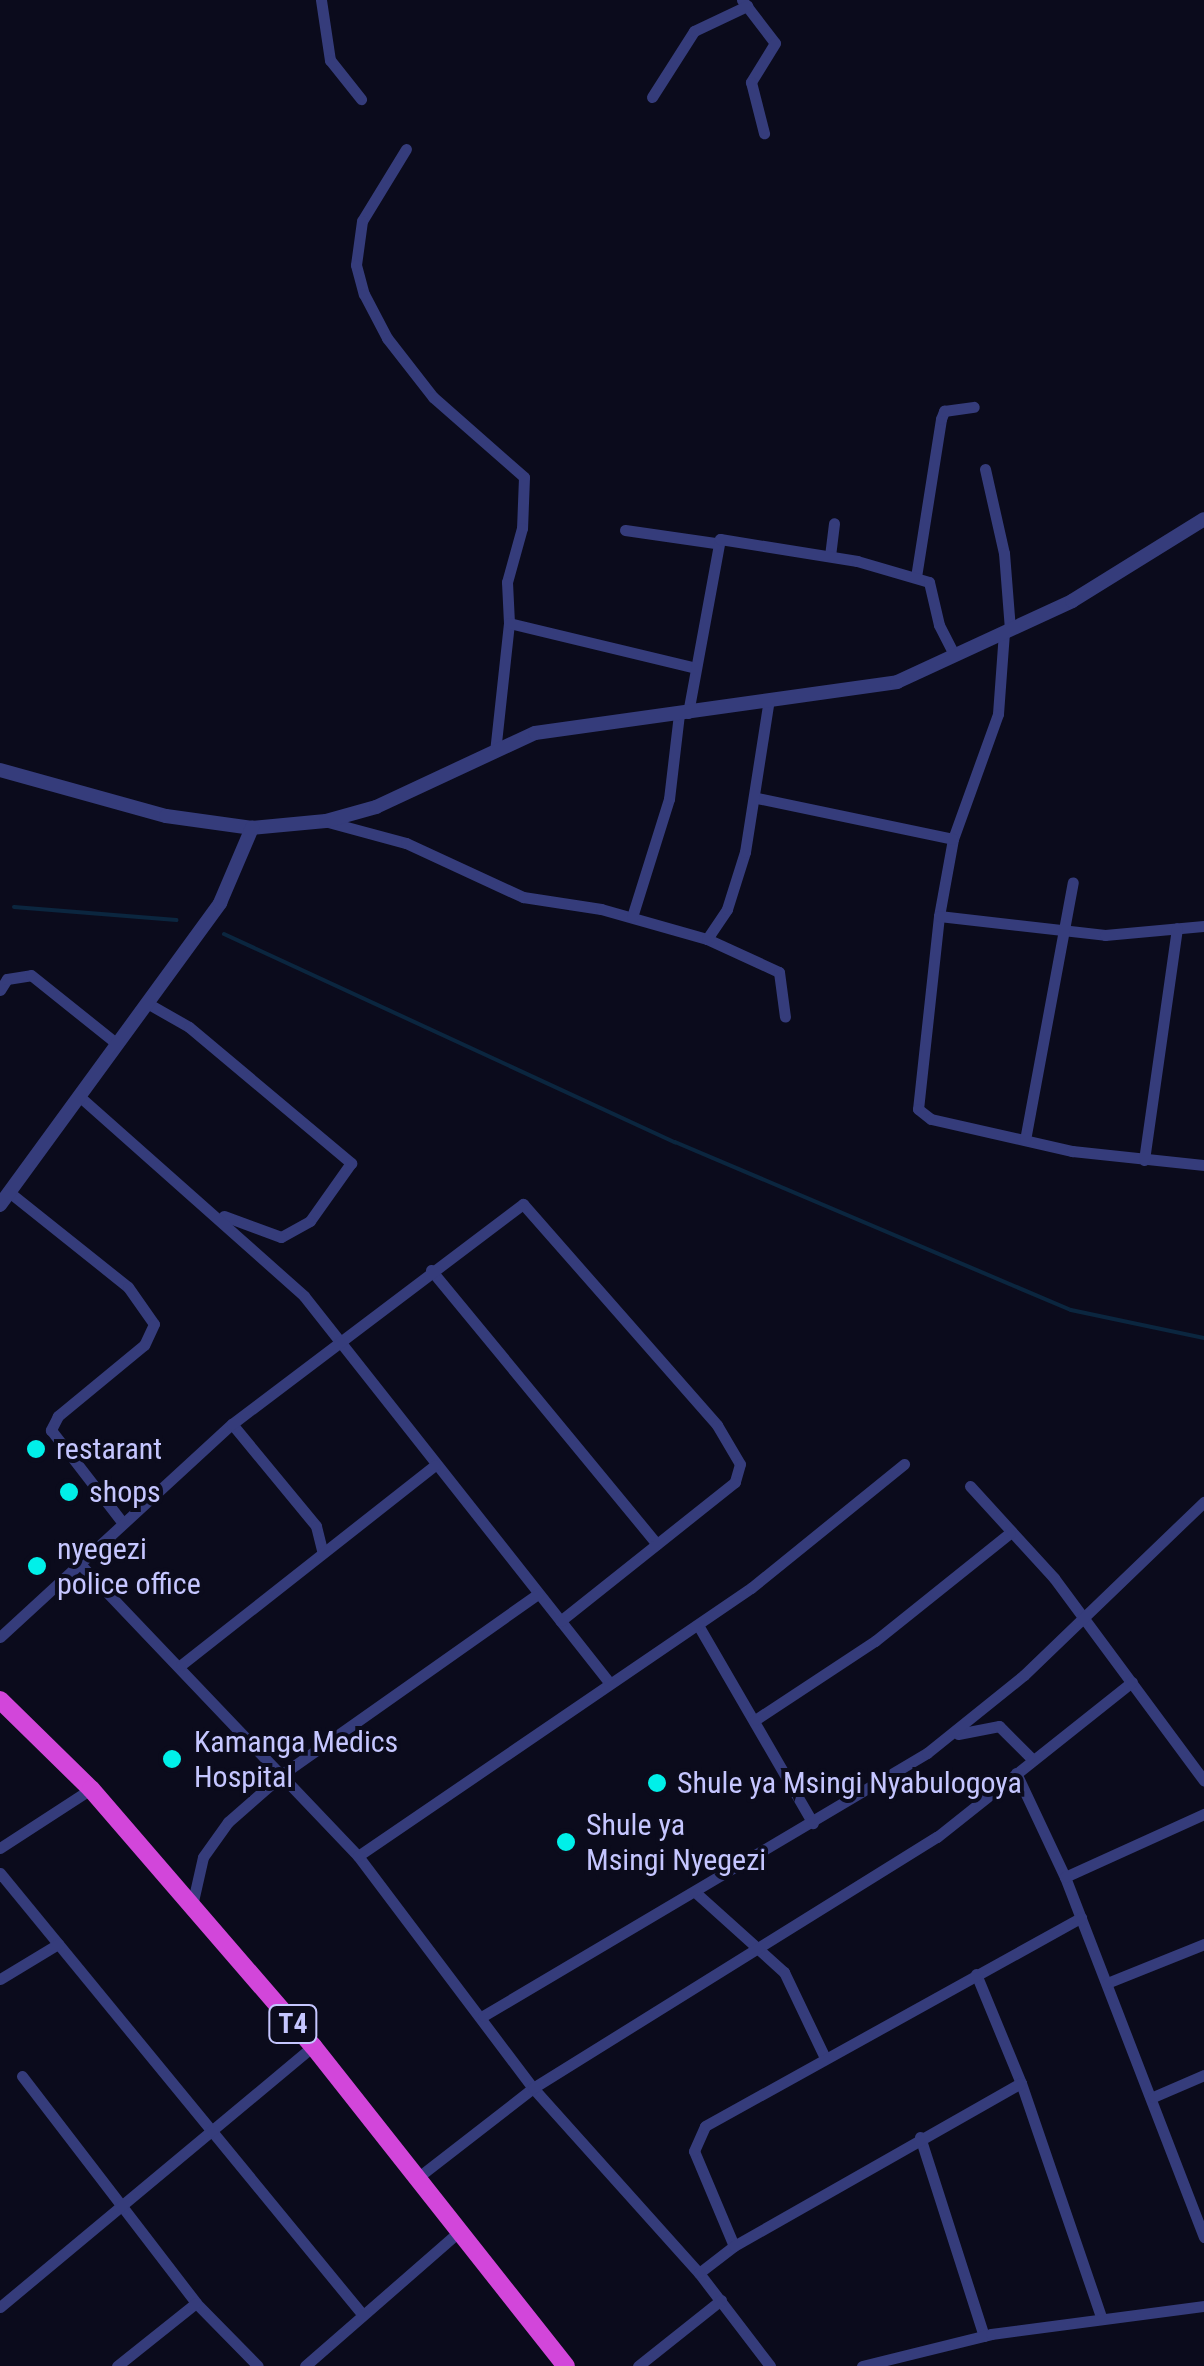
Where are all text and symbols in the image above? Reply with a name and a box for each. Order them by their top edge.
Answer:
place label: restarant [56,1431,162,1467]
marker: restarant [25,1438,47,1460]
place label: shops [89,1474,161,1510]
marker: shops [58,1481,80,1503]
place label: nyegezi police office [57,1531,201,1602]
marker: nyegezi police office [26,1555,48,1577]
place label: Kamanga Medics Hospital [194,1724,398,1794]
marker: Kamanga Medics Hospital [159,1746,185,1772]
place label: Shule ya Msingi Nyabulogoya [677,1765,1022,1801]
marker: Shule ya Msingi Nyabulogoya [646,1772,668,1794]
place label: Shule ya Msingi Nyegezi [586,1807,766,1878]
marker: Shule ya Msingi Nyegezi [555,1831,577,1853]
road number: T4 [268,2001,318,2047]

